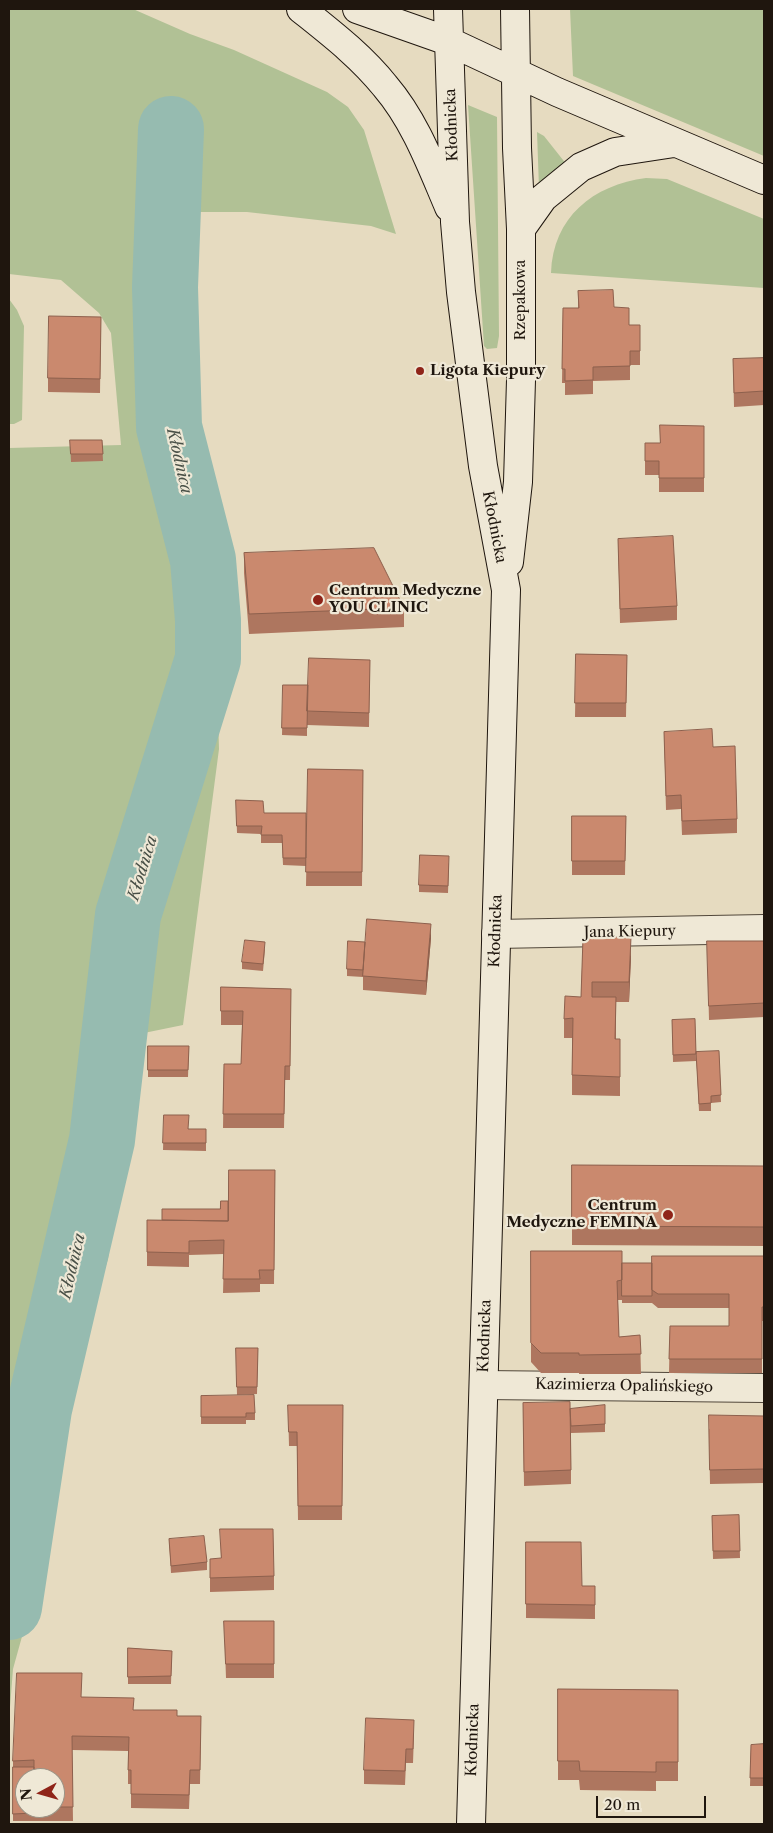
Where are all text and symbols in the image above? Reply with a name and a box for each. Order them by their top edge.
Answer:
street label: Kłodnicka [442,88,462,162]
street label: Rzepakowa [512,259,530,341]
place label: Ligota Kiepury [430,362,545,380]
marker: Ligota Kiepury [414,365,426,377]
water label: Kłodnica [162,426,196,496]
street label: Kłodnicka [478,489,510,565]
place label: Centrum Medyczne YOU CLINIC [329,582,482,617]
marker: Centrum Medyczne YOU CLINIC [311,593,325,607]
water label: Kłodnica [124,833,162,903]
street label: Kłodnicka [486,894,506,968]
street label: Jana Kiepury [584,922,676,942]
place label: Centrum Medyczne FEMINA [506,1197,657,1232]
marker: Centrum Medyczne FEMINA [661,1208,675,1222]
water label: Kłodnica [56,1231,90,1301]
street label: Kłodnicka [475,1299,495,1373]
street label: Kazimierza Opalińskiego [535,1375,713,1397]
street label: Kłodnicka [463,1703,483,1777]
north arrow [15,1768,65,1818]
scale bar [598,1786,708,1818]
text: N [16,1787,36,1801]
text: 20 m [604,1795,640,1814]

